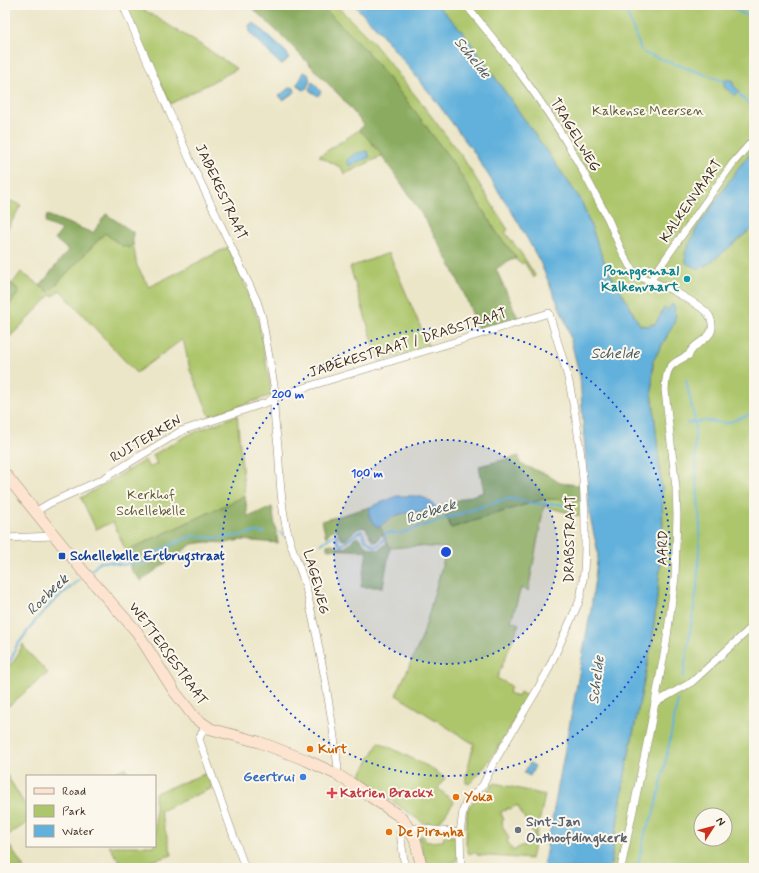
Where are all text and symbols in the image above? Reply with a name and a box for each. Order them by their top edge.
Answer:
water label: Schelde [449,33,496,84]
street label: TRAGELWEG [546,95,604,175]
park label: Kalkense Meersen [592,102,704,120]
street label: JABEKESTRAAT [191,141,251,243]
street label: KALKENVAART [656,156,726,246]
place label: Pompgemaal Kalkenvaart [601,262,680,296]
marker: Pompgemaal Kalkenvaart [682,274,692,284]
street label: JABEKESTRAAT / DRABSTRAAT [307,304,509,382]
water label: Schelde [591,344,640,364]
text: 200 m [272,387,305,403]
street label: RUITERKEN [107,411,185,467]
text: 100 m [351,466,384,482]
park label: Kerkhof Schellebelle [116,486,186,520]
water label: Roebeek [403,494,460,529]
street label: DRABSTRAAT [560,495,580,583]
street label: AARD [653,530,673,566]
centre of rings [439,545,453,559]
place label: Schellebelle Ertbrugstraat [70,547,226,568]
street label: LAGEWEG [299,548,333,616]
marker: Schellebelle Ertbrugstraat [57,551,67,561]
water label: Roebeek [23,569,74,620]
street label: WETTERSESTRAAT [124,599,212,709]
water label: Schelde [584,654,610,705]
place label: Kurt [318,740,347,758]
marker: Kurt [305,744,315,754]
place label: Geertrui [243,768,295,786]
marker: Geertrui [298,772,308,782]
legend [26,775,156,847]
text: Road [62,784,86,800]
place label: Katrien Brackx [340,784,434,802]
marker: Katrien Brackx [327,788,337,798]
place label: Yoka [464,788,493,806]
marker: Yoka [451,792,461,802]
text: Park [62,804,86,820]
north arrow [693,807,733,847]
place label: Sint-Jan Onthoofdingkerk [526,813,627,848]
text: N [712,815,728,829]
place label: De Piranha [397,823,464,841]
text: Water [62,824,94,840]
marker: Sint-Jan Onthoofdingkerk [513,825,523,835]
marker: De Piranha [384,827,394,837]

